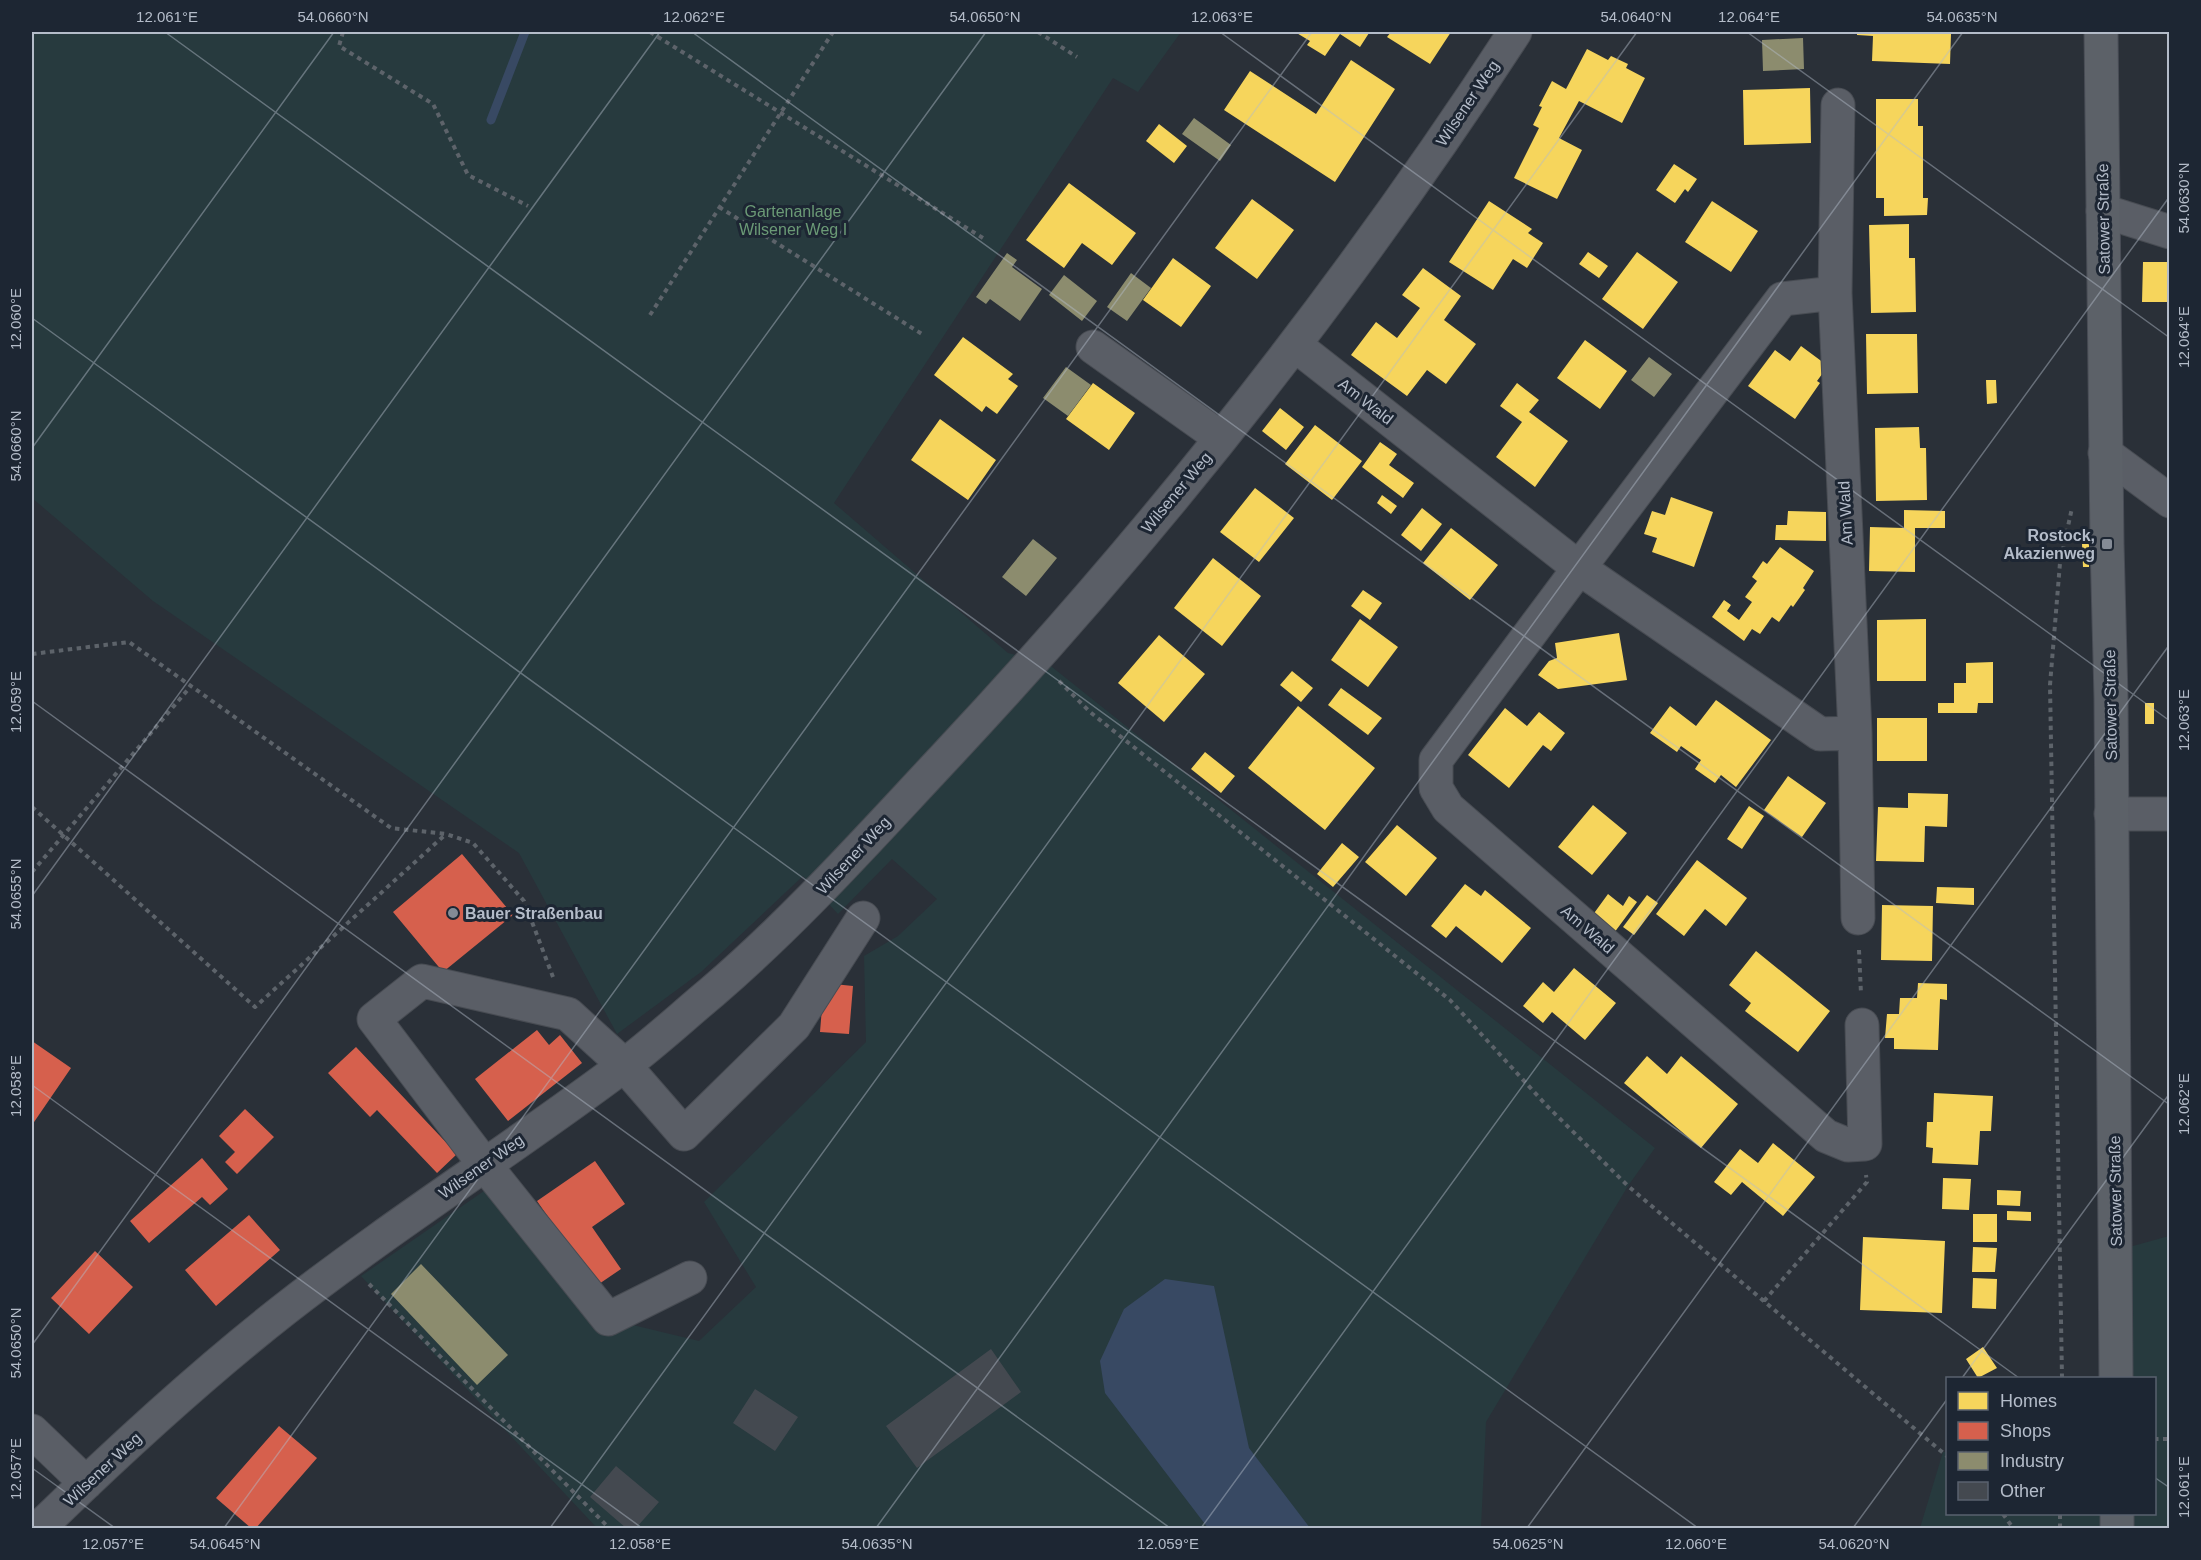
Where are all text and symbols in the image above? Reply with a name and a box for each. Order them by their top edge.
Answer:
text: 12.061°E [136,8,198,25]
text: 54.0660°N [297,8,369,25]
text: 12.062°E [663,8,725,25]
text: 54.0650°N [949,8,1021,25]
text: 12.063°E [1191,8,1253,25]
text: 54.0640°N [1600,8,1672,25]
text: 12.064°E [1718,8,1780,25]
text: 54.0635°N [1926,8,1998,25]
street label: Wilsener Weg [1433,57,1502,149]
text: 54.0630°N [2175,162,2192,234]
street label: Satower Straße [2094,163,2113,275]
park label: Gartenanlage Wilsener Weg I [739,203,847,238]
text: 12.060°E [7,288,24,350]
text: 12.064°E [2175,306,2192,368]
street label: Am Wald [1335,375,1396,428]
text: 54.0660°N [7,410,24,482]
street label: Wilsener Weg [1138,449,1215,536]
street label: Am Wald [1835,480,1856,546]
place label: Rostock, Akazienweg [2003,527,2095,562]
marker: Rostock, Akazienweg [2100,537,2114,551]
street label: Satower Straße [2101,649,2120,761]
text: 12.059°E [7,671,24,733]
text: 12.063°E [2175,689,2192,751]
street label: Wilsener Weg [813,813,893,897]
text: 54.0655°N [7,858,24,930]
street label: Am Wald [1558,902,1618,957]
place label: Bauer Straßenbau [465,905,603,922]
marker: Bauer Straßenbau [446,906,460,920]
text: 12.058°E [7,1055,24,1117]
text: 12.062°E [2175,1073,2192,1135]
street label: Wilsener Weg [436,1131,527,1202]
street label: Satower Straße [2106,1135,2125,1247]
text: 54.0650°N [7,1307,24,1379]
legend [1946,1377,2156,1515]
text: Homes [2000,1391,2057,1411]
text: Shops [2000,1421,2051,1441]
street label: Wilsener Weg [60,1429,144,1509]
text: 12.057°E [7,1438,24,1500]
text: Industry [2000,1451,2064,1471]
text: 12.061°E [2175,1456,2192,1518]
text: Other [2000,1481,2045,1501]
text: 12.057°E [82,1535,144,1552]
text: 54.0645°N [189,1535,261,1552]
text: 12.058°E [609,1535,671,1552]
text: 54.0635°N [841,1535,913,1552]
text: 12.059°E [1137,1535,1199,1552]
text: 54.0625°N [1492,1535,1564,1552]
text: 12.060°E [1665,1535,1727,1552]
text: 54.0620°N [1818,1535,1890,1552]

